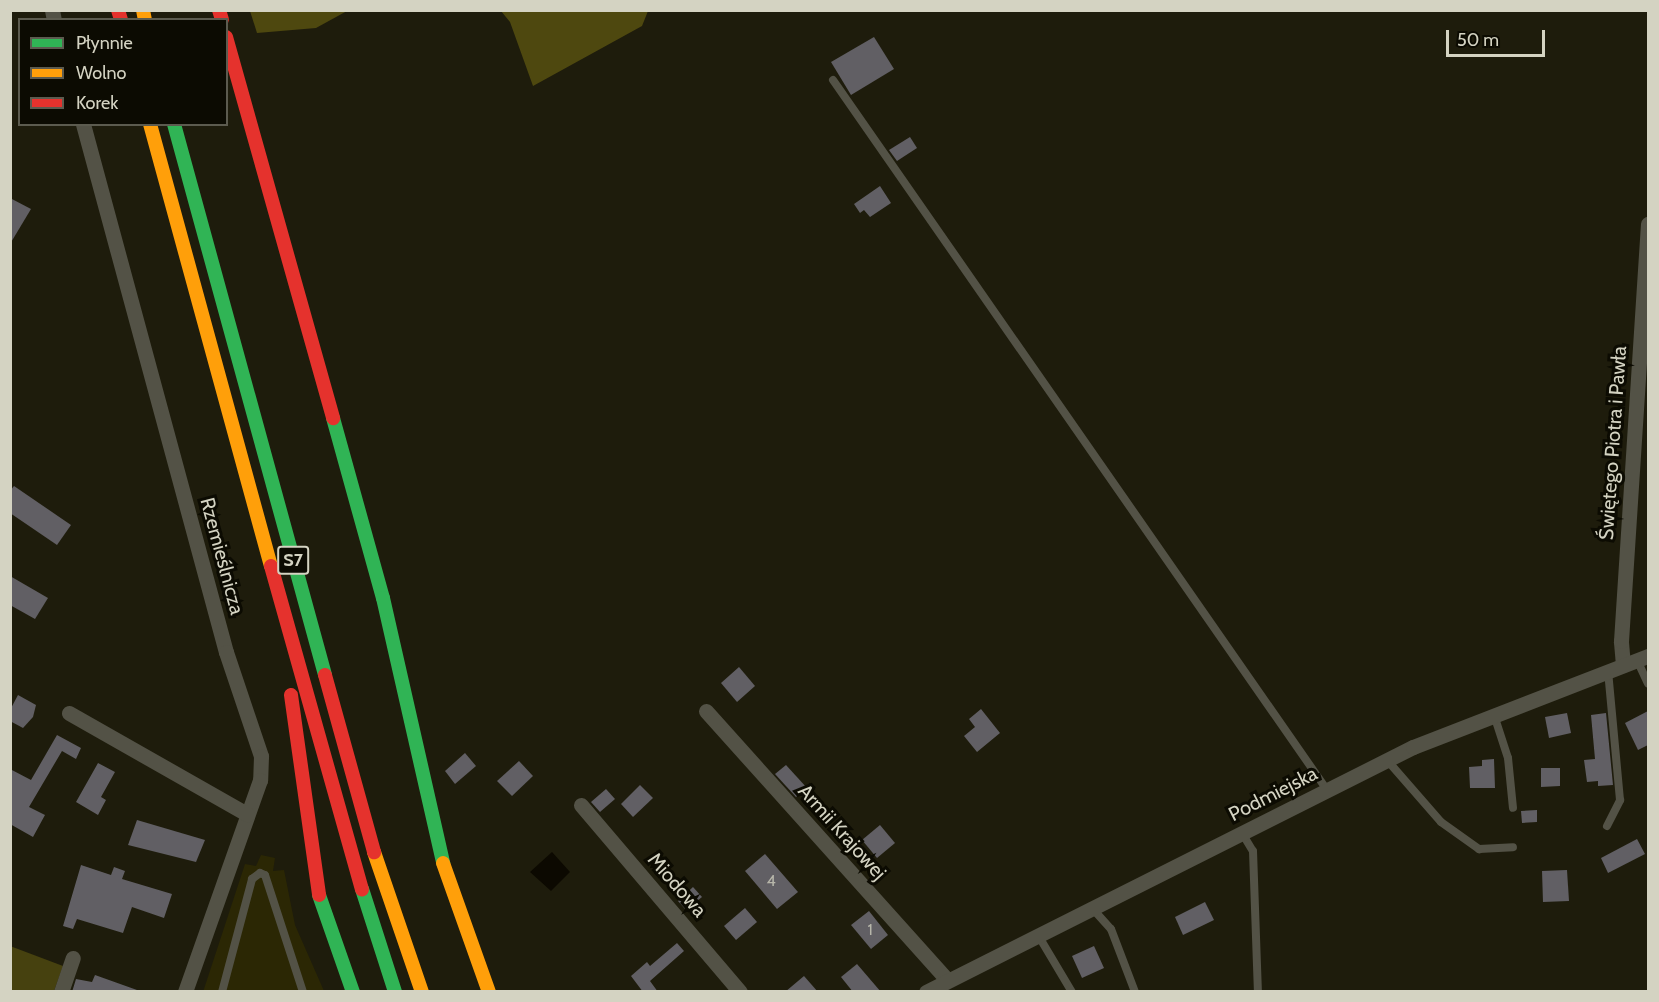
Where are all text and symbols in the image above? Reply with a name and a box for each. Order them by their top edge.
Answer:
legend [18,18,228,126]
scale bar [1449,18,1548,56]
text: 50 m [1457,29,1499,51]
text: Płynnie [76,32,133,54]
text: Wolno [76,62,126,84]
text: Korek [76,92,118,114]
street label: Świętego Piotra i Pawła [1594,345,1632,541]
street label: Rzemieślnicza [195,495,249,617]
road number: S7 [276,545,310,575]
street label: Podmiejska [1225,761,1321,827]
street label: Armii Krajowej [793,779,891,885]
street label: Miodowa [643,848,711,922]
house number: 4 [766,871,776,891]
house number: 1 [867,920,873,940]

